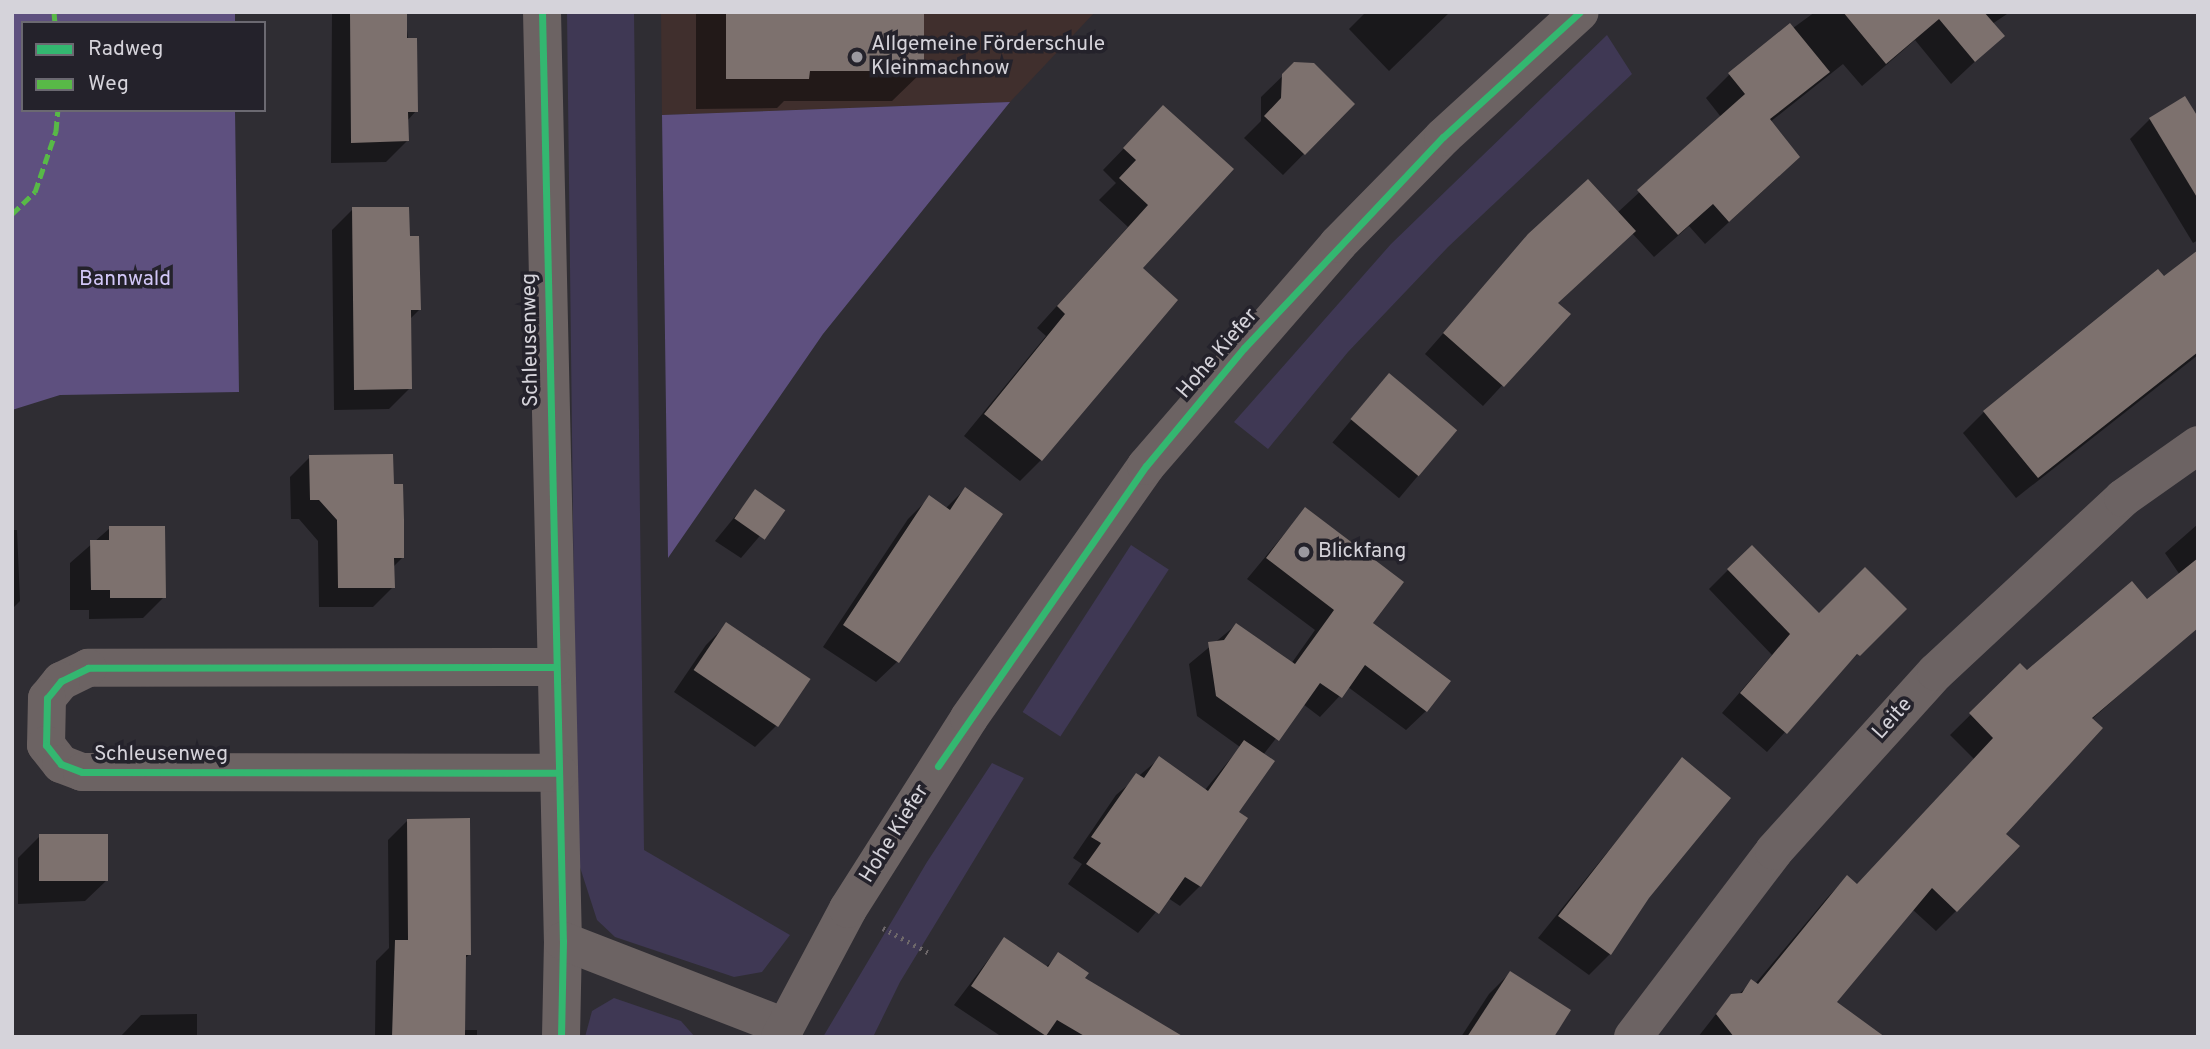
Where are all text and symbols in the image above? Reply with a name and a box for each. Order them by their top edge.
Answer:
legend [21,21,266,112]
place label: Allgemeine Förderschule Kleinmachnow [871,32,1105,82]
text: Radweg [88,36,163,63]
marker: Allgemeine Förderschule Kleinmachnow [849,49,865,65]
text: Weg [88,71,129,98]
park label: Bannwald [79,267,171,293]
street label: Schleusenweg [517,273,545,407]
street label: Hohe Kiefer [1172,304,1264,404]
place label: Blickfang [1318,539,1406,565]
marker: Blickfang [1296,544,1312,560]
street label: Leite [1868,693,1918,745]
street label: Schleusenweg [94,742,228,768]
street label: Hohe Kiefer [855,780,935,888]

